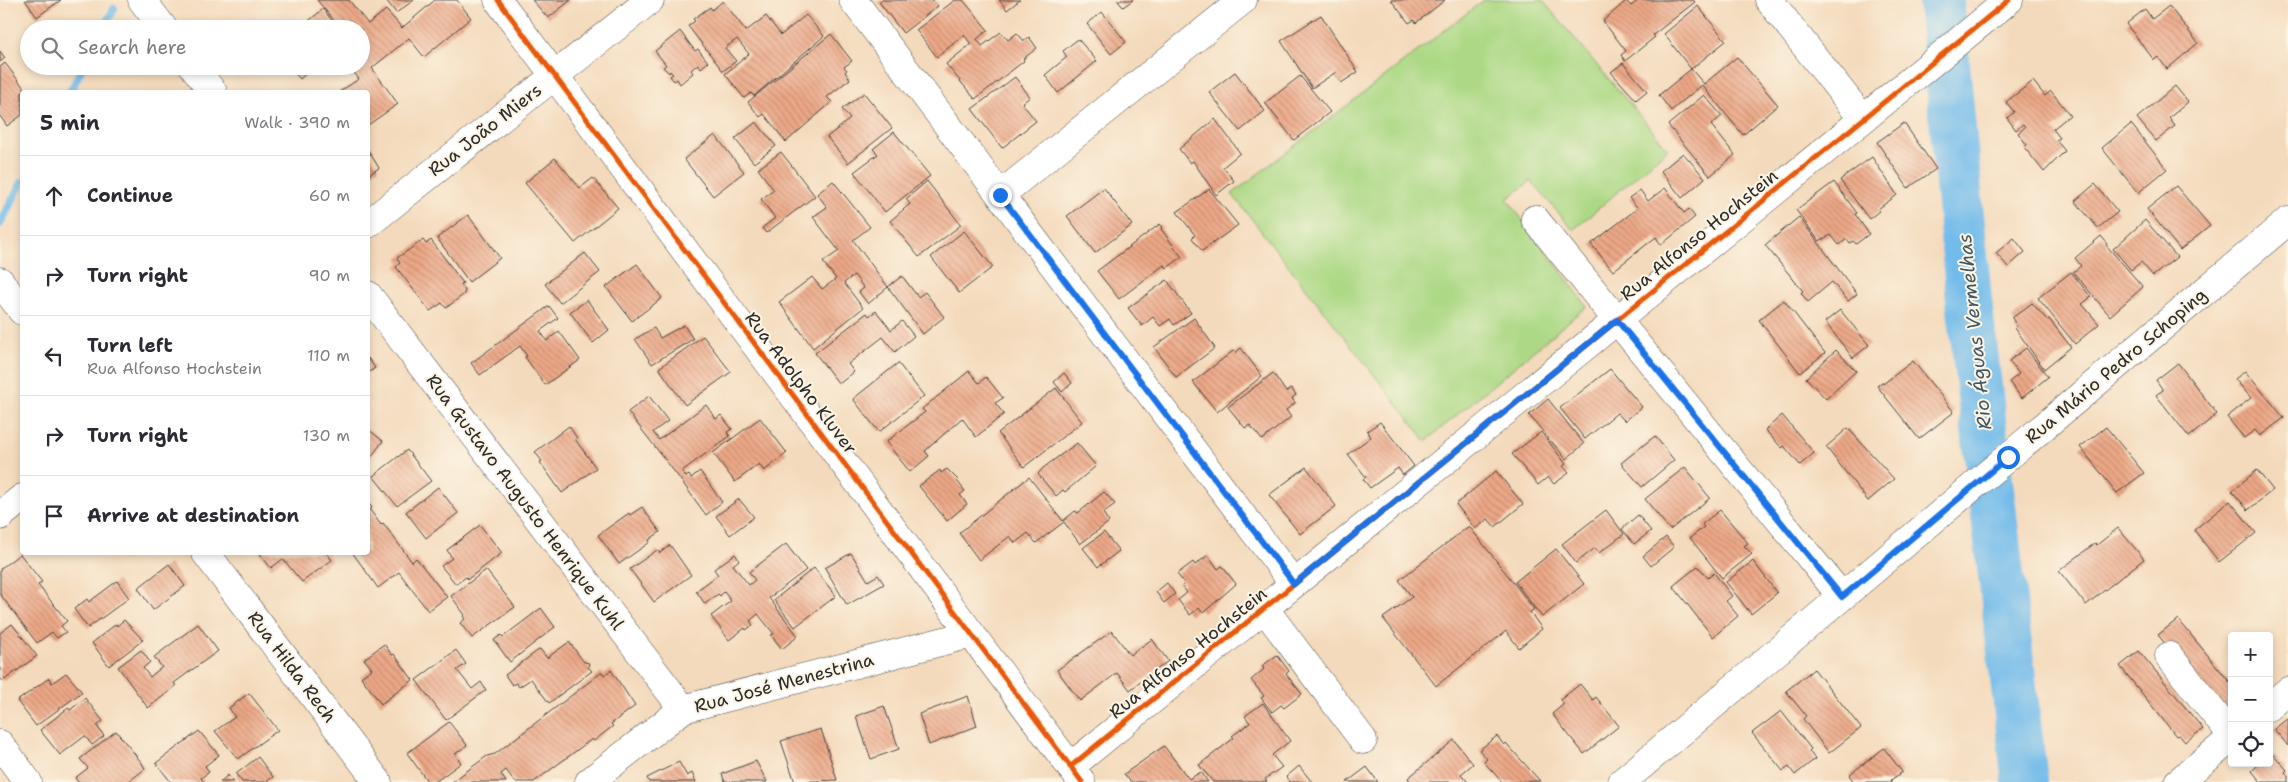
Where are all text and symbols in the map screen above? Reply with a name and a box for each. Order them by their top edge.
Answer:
search box [20,20,370,75]
icon: search [38,34,66,62]
text: Search here [78,35,187,60]
street label: Rua João Miers [423,78,547,182]
text: 5 min [40,109,100,137]
text: Walk · 390 m [244,112,350,133]
street label: Rua Alfonso Hochstein [1615,164,1783,306]
icon: ahead [40,182,68,210]
text: Continue [87,183,173,208]
route end [989,184,1012,207]
text: 60 m [309,185,350,206]
water label: Rio Águas Vermelhas [1951,233,1997,431]
icon: right [40,262,68,290]
text: Turn right [87,263,188,288]
text: 90 m [309,265,350,286]
street label: Rua Mário Pedro Schoping [2020,283,2212,449]
street label: Rua Adolpho Kluver [739,307,863,459]
text: Turn left [87,333,173,358]
icon: left [40,342,68,370]
text: 110 m [307,345,350,366]
text: Rua Alfonso Hochstein [87,358,262,379]
street label: Rua Gustavo Augusto Henrique Kuhl [421,369,630,635]
icon: right [40,422,68,450]
text: Turn right [87,423,188,448]
text: 130 m [303,425,350,446]
route start [1997,446,2020,469]
icon: arrive [40,502,68,530]
text: Arrive at destination [87,503,299,528]
street label: Rua Alfonso Hochstein [1104,582,1272,724]
street label: Rua Hilda Rech [242,607,342,727]
map controls [2228,632,2273,767]
button: + [2228,632,2273,677]
street label: Rua José Menestrina [692,647,876,719]
button: − [2228,677,2273,722]
button: locate [2228,722,2273,767]

